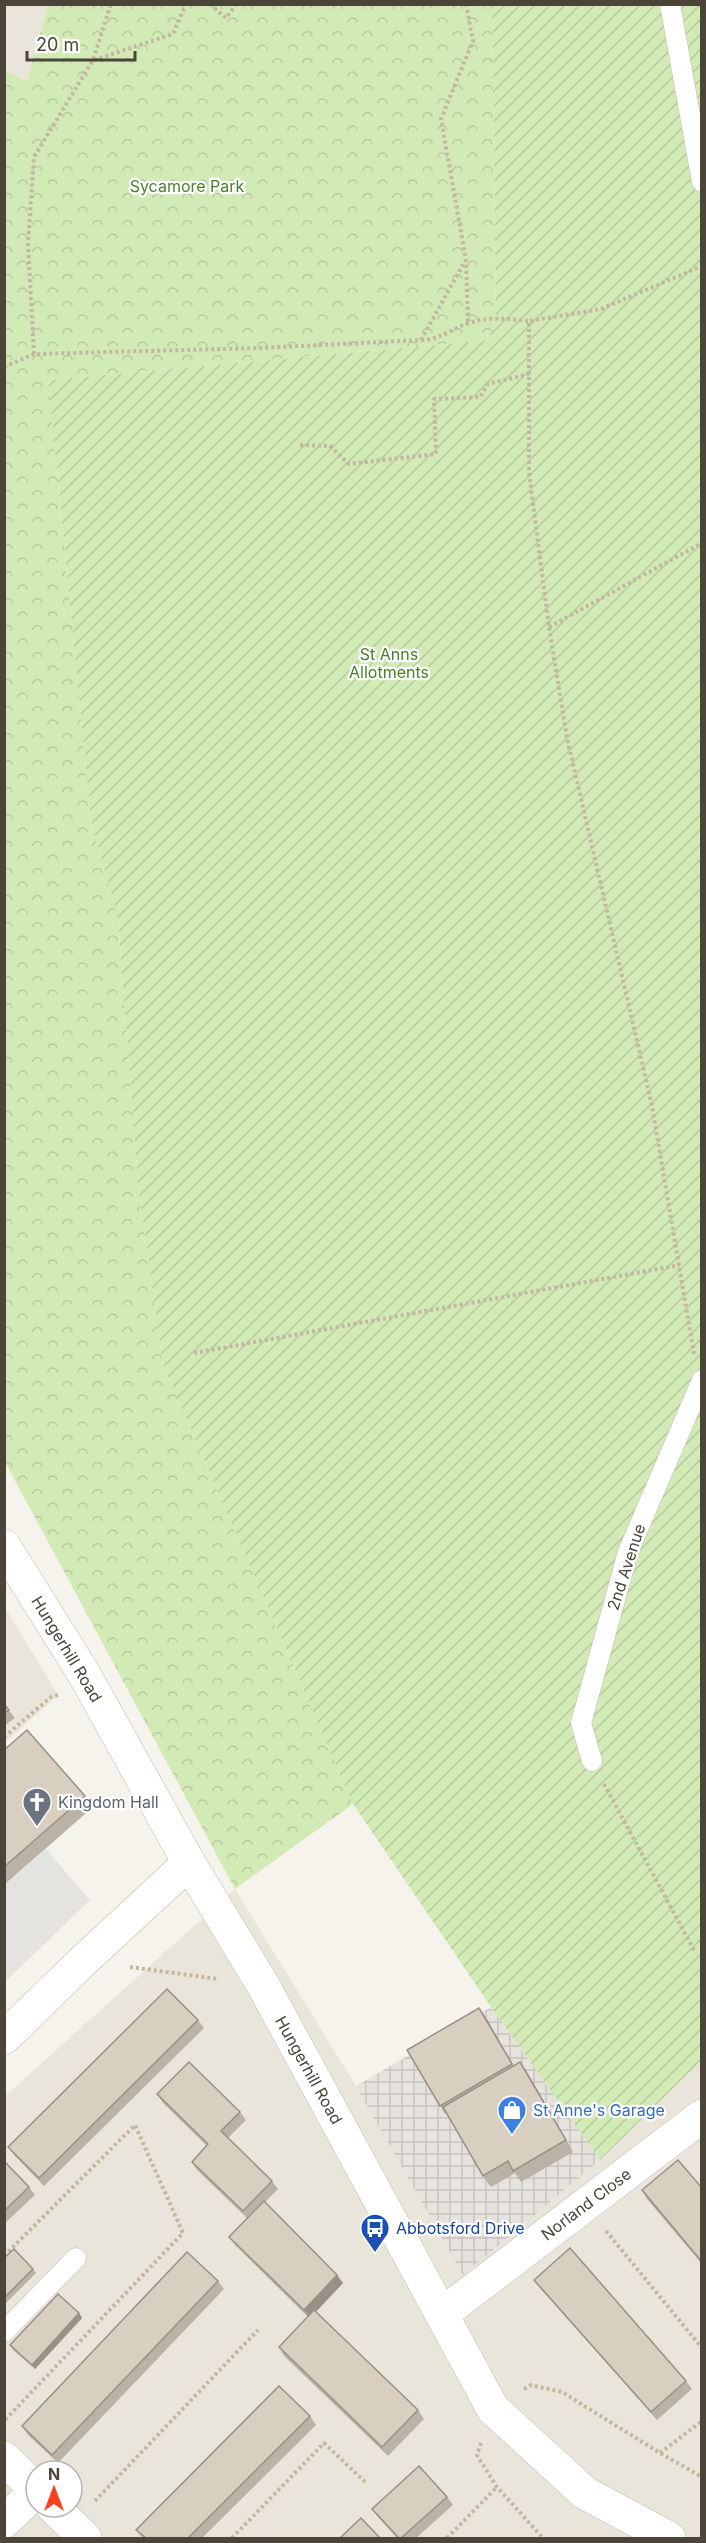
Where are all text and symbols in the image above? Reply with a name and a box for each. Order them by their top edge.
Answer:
scale bar [27,24,135,62]
text: 20 m [36,34,79,55]
park label: Sycamore Park [130,176,245,196]
park label: St Anns Allotments [349,644,429,682]
street label: 2nd Avenue [603,1521,649,1613]
street label: Hungerhill Road [27,1592,107,1706]
church icon: Kingdom Hall [21,1786,53,1828]
place label: Kingdom Hall [58,1792,159,1812]
street label: Hungerhill Road [271,2012,347,2128]
shop icon: St Anne's Garage [496,2094,528,2136]
place label: St Anne's Garage [533,2100,665,2120]
street label: Norland Close [537,2164,635,2244]
bus stop icon: Abbotsford Drive [359,2212,391,2254]
place label: Abbotsford Drive [396,2218,525,2238]
north arrow [24,2459,84,2519]
text: N [48,2464,60,2484]

